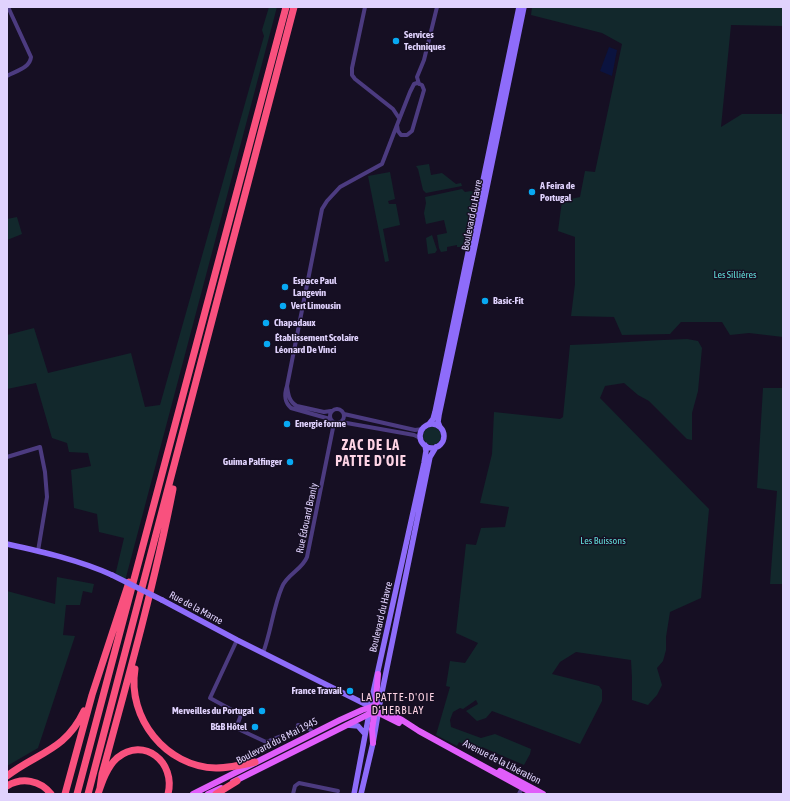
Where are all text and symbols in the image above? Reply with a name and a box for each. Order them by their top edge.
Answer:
place label: Services Techniques [404,29,446,52]
marker: Services Techniques [391,36,401,46]
street label: Boulevard du Havre [459,179,485,251]
place label: A Feira de Portugal [540,180,575,204]
marker: A Feira de Portugal [527,187,537,197]
park label: Les Sillières [714,269,756,281]
place label: Espace Paul Langevin [293,275,337,298]
marker: Espace Paul Langevin [280,282,290,292]
place label: Basic-Fit [493,295,524,307]
marker: Basic-Fit [480,296,490,306]
place label: Vert Limousin [291,300,341,312]
marker: Vert Limousin [278,301,288,311]
place label: Chapadaux [274,317,316,329]
marker: Chapadaux [261,318,271,328]
place label: Établissement Scolaire Léonard De Vinci [275,332,359,356]
marker: Établissement Scolaire Léonard De Vinci [262,339,272,349]
place label: Energie forme [295,418,346,430]
marker: Energie forme [282,419,292,429]
district label: ZAC DE LA PATTE D'OIE [335,438,407,470]
place label: Guima Palfinger [223,456,282,468]
marker: Guima Palfinger [285,457,295,467]
street label: Rue Édouard Branly [294,482,320,554]
park label: Les Buissons [580,535,626,547]
street label: Boulevard du Havre [367,581,395,653]
street label: Rue de la Marne [167,589,225,627]
place label: France Travail [292,685,342,697]
marker: France Travail [345,686,355,696]
district label: LA PATTE-D'OIE D'HERBLAY [361,691,435,717]
place label: Merveilles du Portugal [172,705,254,717]
marker: Merveilles du Portugal [257,706,267,716]
street label: Boulevard du 8 Mai 1945 [234,715,320,767]
place label: B&B Hôtel [210,721,247,733]
marker: B&B Hôtel [250,722,260,732]
street label: Avenue de la Libération [461,737,543,787]

